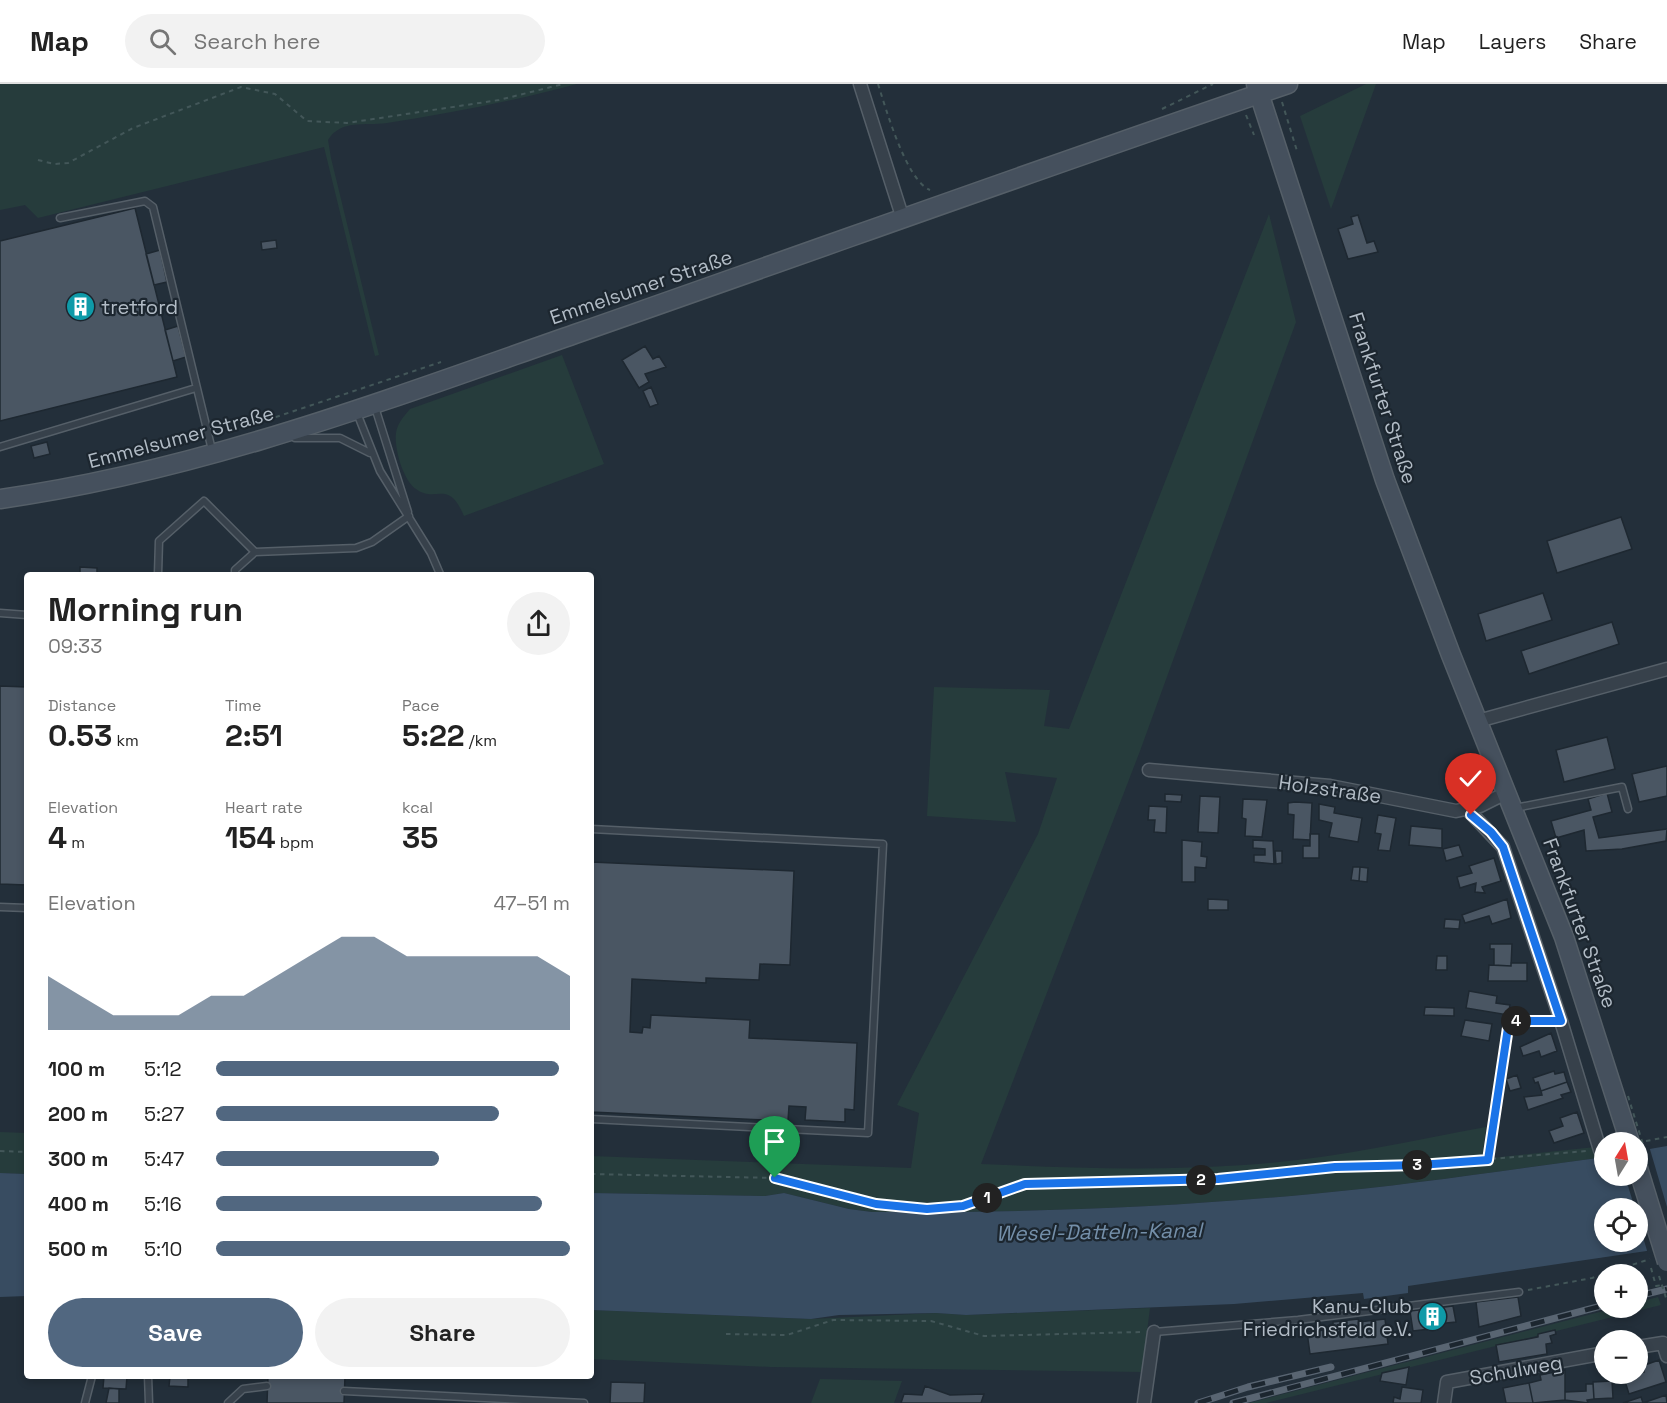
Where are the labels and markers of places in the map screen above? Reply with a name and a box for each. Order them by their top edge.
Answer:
building icon: tretford [64,291,96,323]
place label: tretford [101,294,178,320]
pin [1445,753,1496,815]
pin: 4 [1501,1006,1531,1036]
pin [749,1116,800,1178]
pin: 3 [1402,1150,1432,1180]
pin: 2 [1186,1165,1216,1195]
pin: 1 [972,1183,1002,1213]
place label: Kanu-Club Friedrichsfeld e.V. [1243,1293,1412,1342]
building icon: Kanu-Club Friedrichsfeld e.V. [1417,1301,1449,1333]

